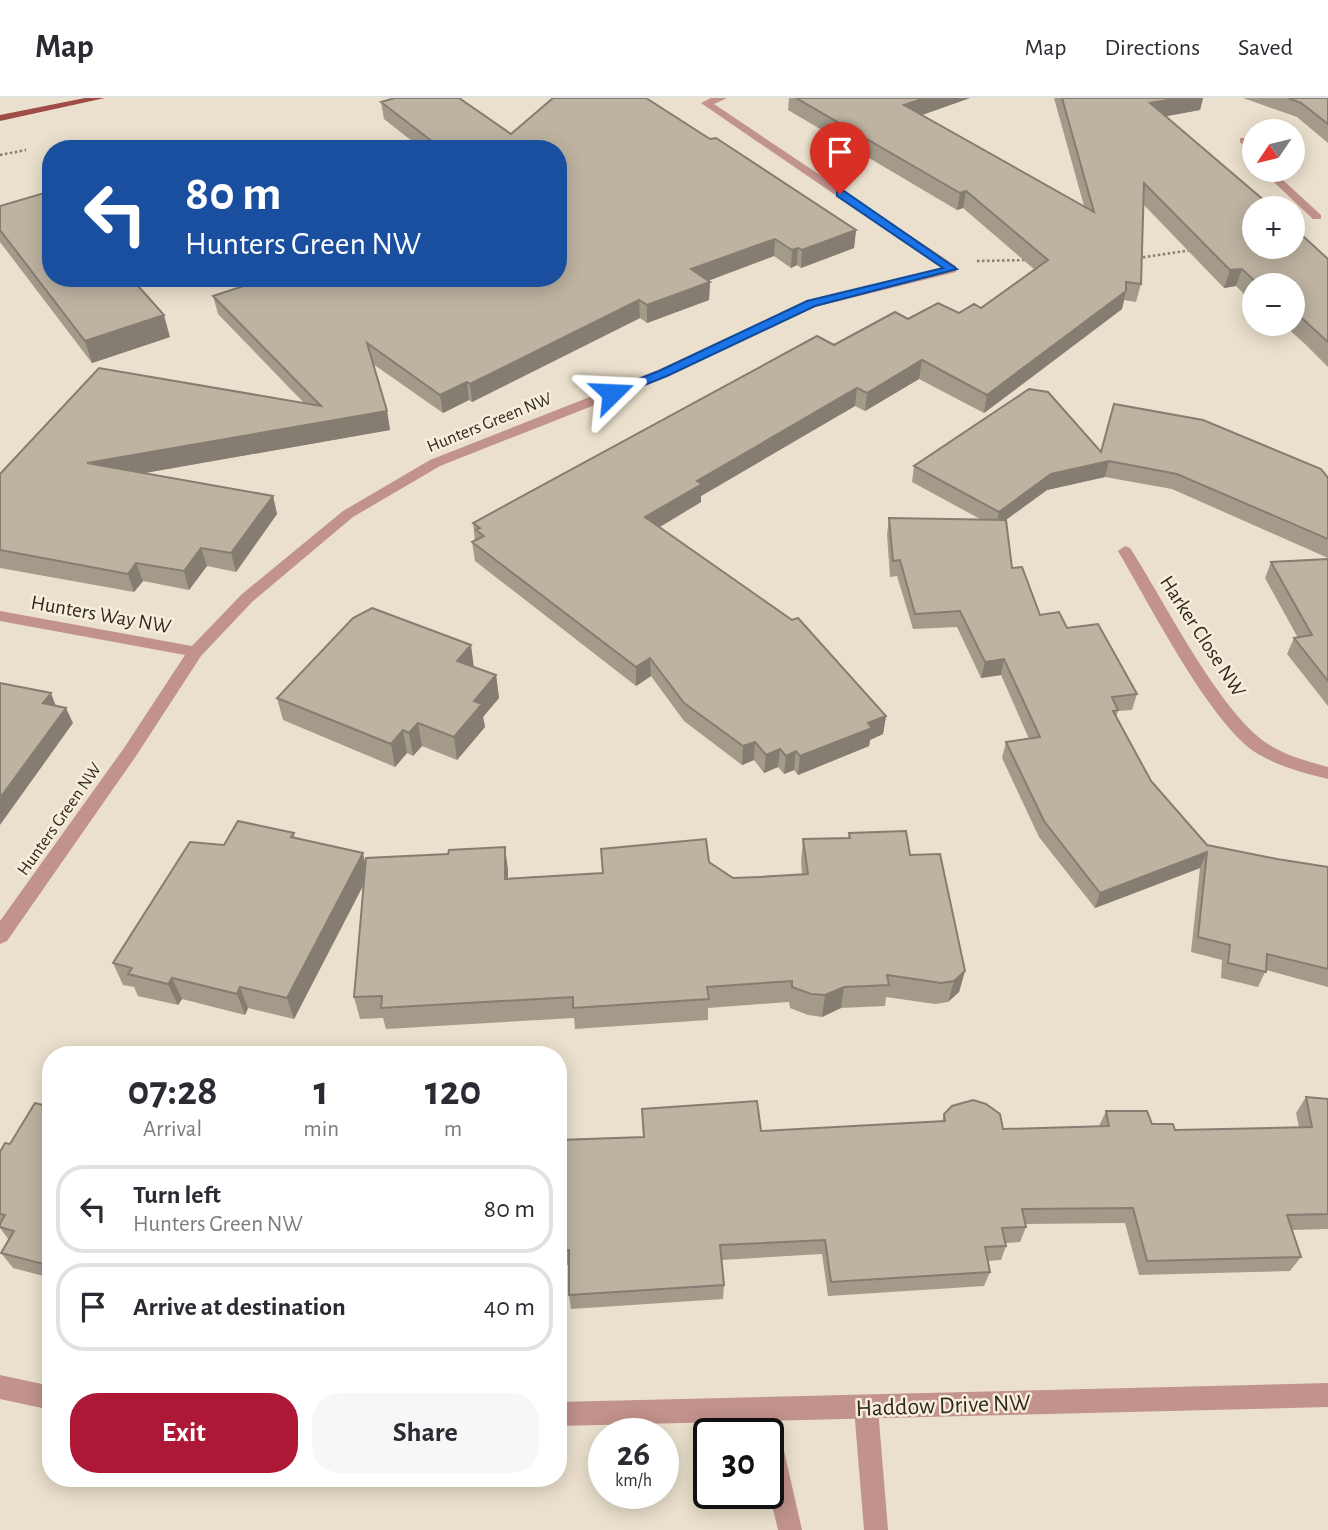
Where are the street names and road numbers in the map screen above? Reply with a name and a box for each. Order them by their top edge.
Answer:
street label: Hunters Green NW [424,390,554,456]
street label: Harker Close NW [1156,572,1250,701]
street label: Hunters Way NW [29,592,173,637]
street label: Hunters Green NW [14,760,105,879]
street label: Haddow Drive NW [855,1391,1031,1421]

